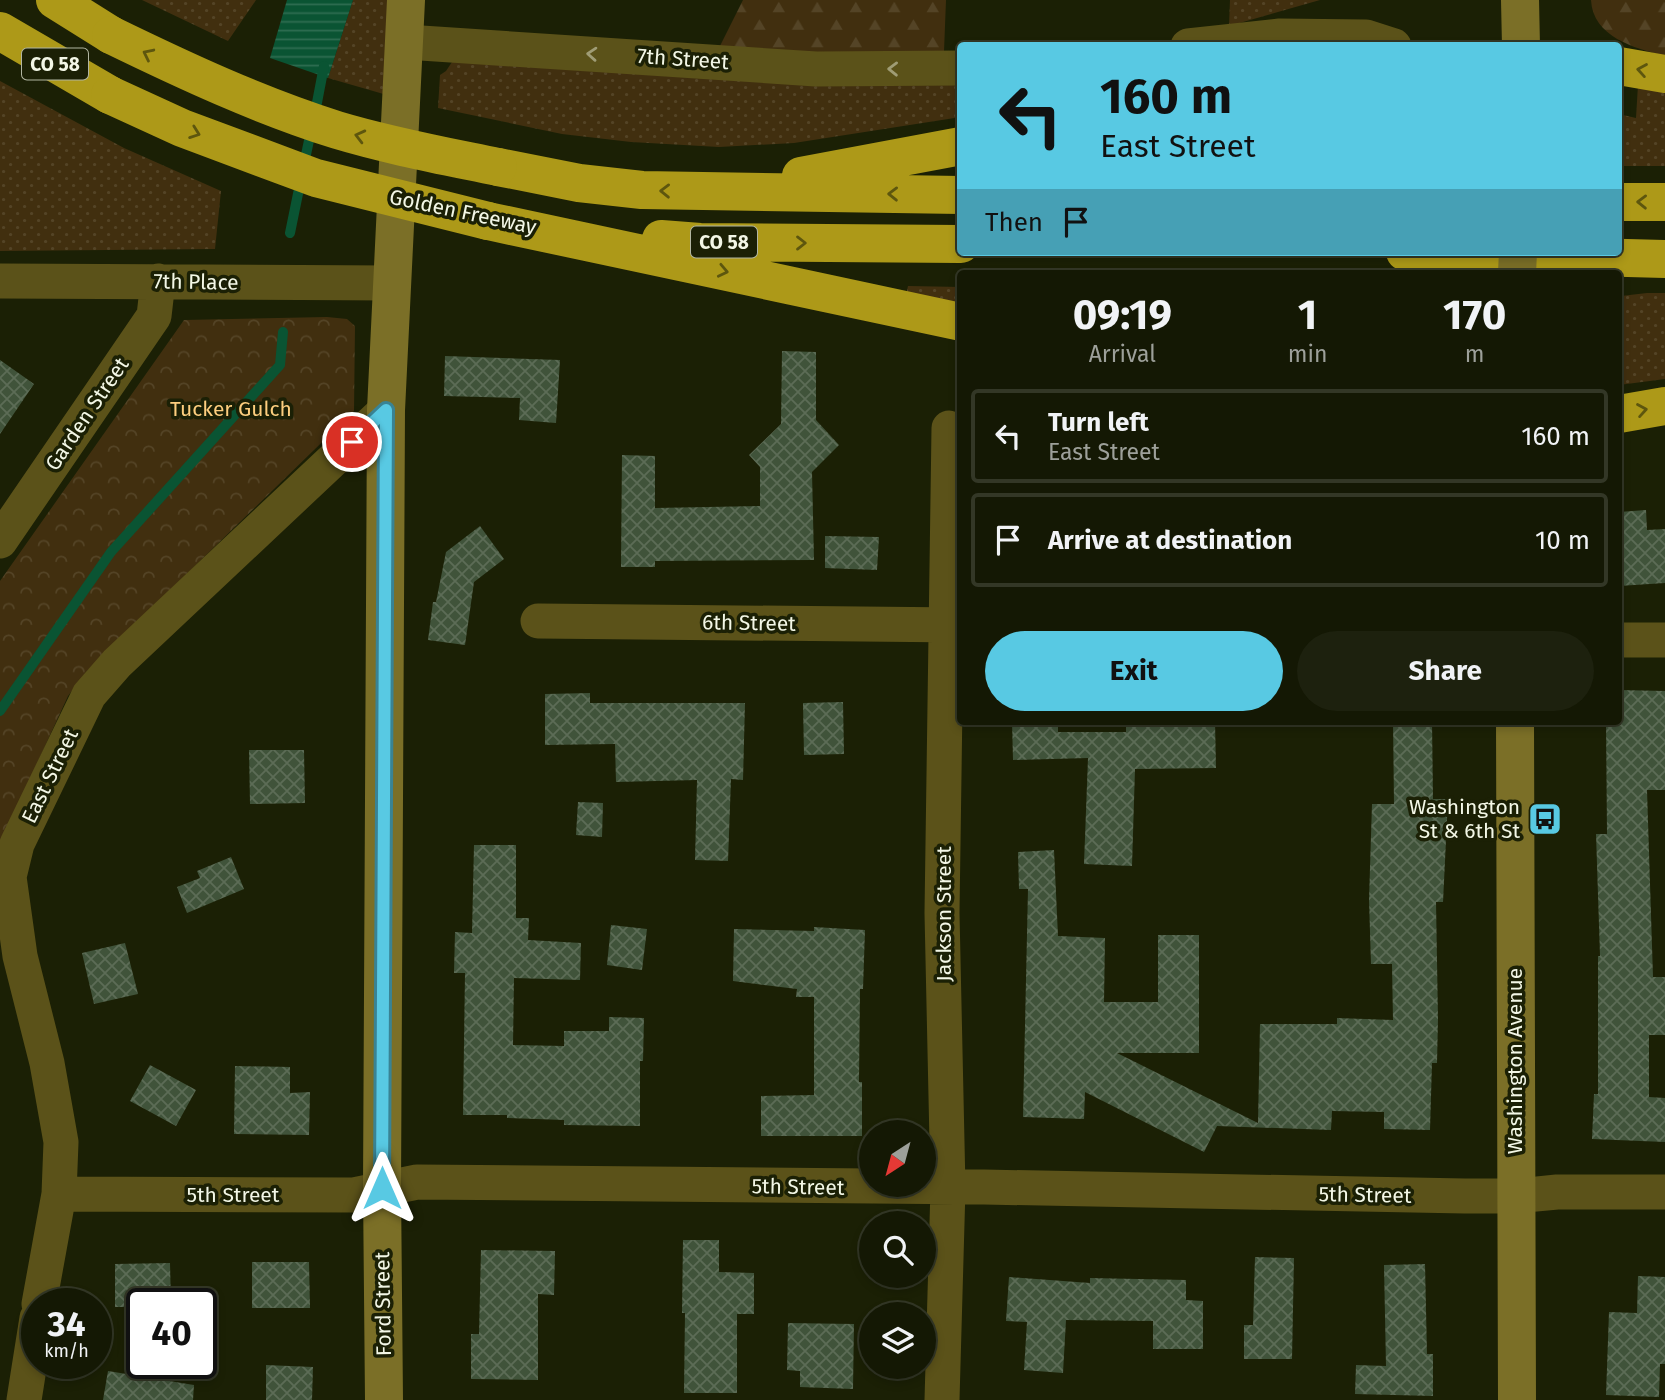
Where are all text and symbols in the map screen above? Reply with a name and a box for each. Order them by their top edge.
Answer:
street label: 7th Street [636,43,730,75]
one-way arrow [586,46,597,61]
road number: CO 58 [22,48,88,80]
one-way arrow [143,48,155,62]
one-way arrow [887,61,897,77]
one-way arrow [1636,63,1648,78]
text: 160 m [1100,67,1232,126]
icon: left [985,70,1076,161]
one-way arrow [188,125,200,139]
text: East Street [1100,127,1256,165]
one-way arrow [354,130,366,144]
one-way arrow [659,183,670,198]
street label: Golden Freeway [387,184,540,240]
one-way arrow [887,186,897,202]
one-way arrow [1636,194,1647,210]
icon: arrive [1057,203,1095,241]
text: Then [985,207,1043,238]
road number: CO 58 [691,226,757,258]
one-way arrow [796,235,806,251]
one-way arrow [717,263,729,278]
street label: 7th Place [153,268,239,296]
text: 09:19 [1073,290,1172,340]
text: 1 [1298,290,1317,340]
text: 170 [1443,290,1506,340]
text: Arrival [1089,340,1156,368]
text: min [1288,340,1327,368]
text: m [1465,340,1485,368]
street label: Garden Street [40,352,135,476]
park label: Tucker Gulch [170,396,292,422]
one-way arrow [1636,403,1648,418]
text: Turn left [1048,407,1149,438]
pin [322,412,382,472]
icon: left [989,417,1027,455]
text: 160 m [1521,421,1590,452]
icon: arrive [333,423,371,461]
text: East Street [1048,438,1160,466]
icon: arrive [989,521,1027,559]
text: Arrive at destination [1048,525,1292,556]
text: 10 m [1535,525,1590,556]
street label: 6th Street [702,609,796,637]
button: Exit [985,631,1283,711]
button: Share [1297,631,1594,711]
street label: East Street [16,724,84,828]
place label: Washington St & 6th St [1409,794,1520,844]
bus stop icon: Washington St & 6th St [1526,800,1564,838]
street label: Jackson Street [931,846,957,982]
street label: Washington Avenue [1502,968,1528,1154]
north arrow [859,1120,936,1197]
map controls [859,1120,936,1379]
position arrow [345,1151,419,1225]
street label: 5th Street [751,1173,845,1201]
street label: 5th Street [1318,1181,1412,1209]
street label: 5th Street [187,1182,280,1208]
button: search [859,1211,936,1288]
street label: Ford Street [369,1251,397,1356]
speed limit sign: 40 [126,1288,217,1379]
button: layers [859,1302,936,1379]
text: 34 [48,1303,85,1345]
text: km/h [44,1340,89,1362]

